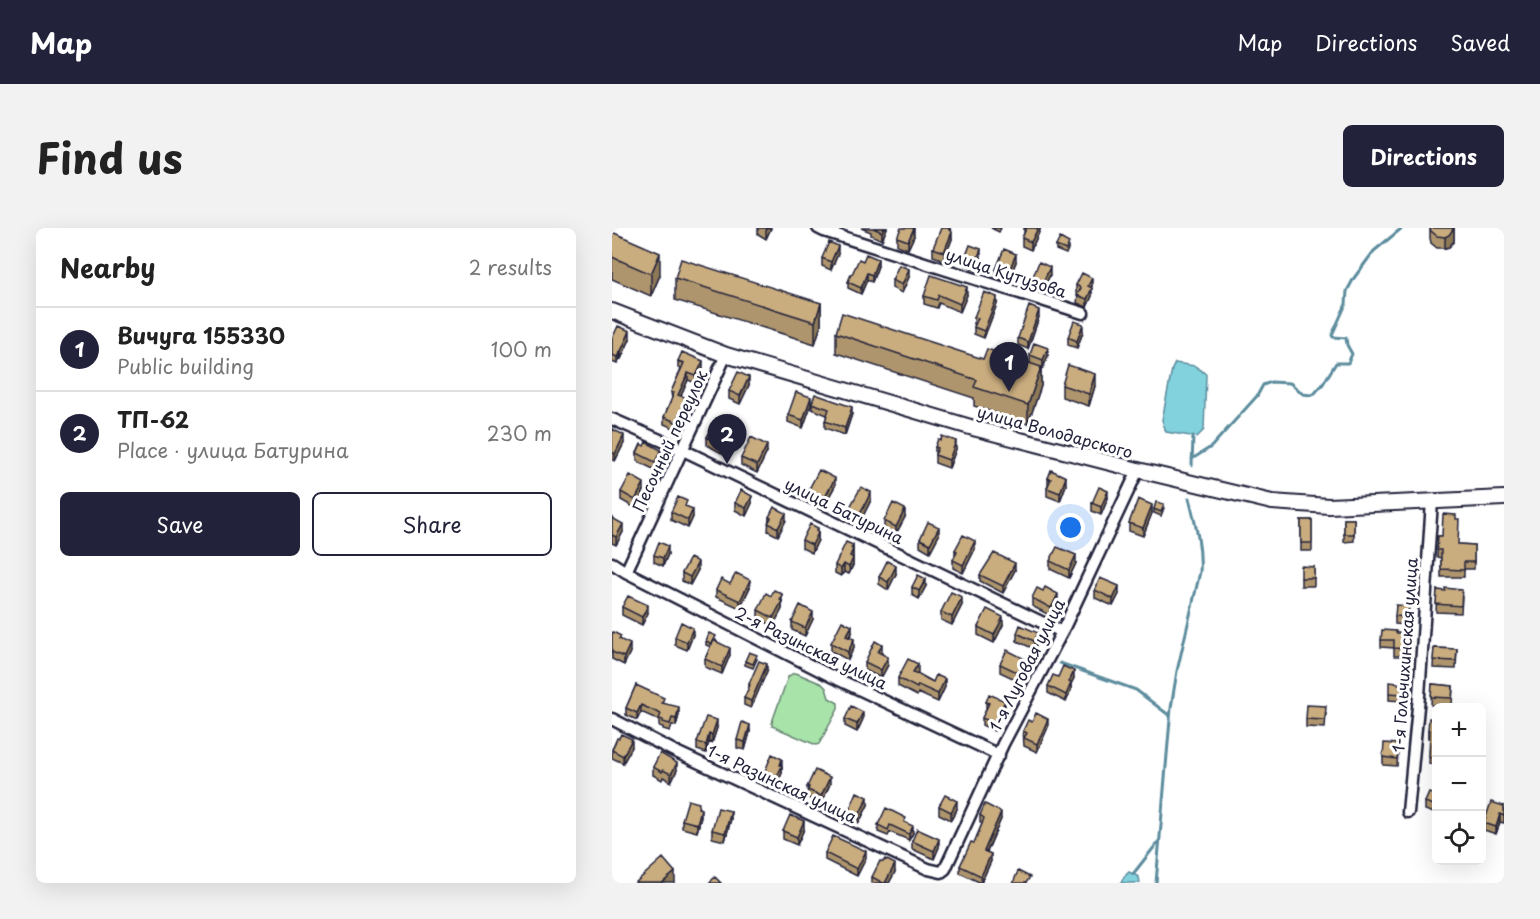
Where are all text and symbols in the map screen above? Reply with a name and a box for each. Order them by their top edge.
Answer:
text: Map [30,21,92,64]
text: Map [1237,26,1282,58]
text: Directions [1315,26,1417,58]
text: Saved [1450,26,1510,58]
text: Find us [36,125,183,188]
button: Directions [1343,125,1504,187]
street label: улица Кутузова [943,241,1070,303]
text: Nearby [60,248,155,287]
text: 2 results [469,252,552,282]
text: Вичуга 155330 [117,318,285,351]
text: 1 [75,334,84,364]
text: 100 m [491,334,552,364]
pin: 1 [990,342,1028,392]
text: Public building [117,351,254,381]
street label: Песочный переулок [626,365,713,516]
street label: улица Володарского [975,399,1136,463]
text: ТП-62 [117,402,189,435]
pin: 2 [708,414,746,464]
text: 2 [72,418,87,448]
text: 230 m [487,418,552,448]
text: Place · улица Батурина [117,435,348,465]
street label: улица Батурина [781,471,908,549]
button: Save [60,492,300,556]
button: Share [312,492,552,556]
your location [1056,513,1085,542]
street label: 1-я Гольчихинская улица [1385,557,1423,753]
street label: 1-я Луговая улица [982,594,1070,735]
street label: 2-я Разинская улица [731,600,892,694]
map controls [1432,703,1486,865]
button: + [1432,703,1486,757]
street label: 1-я Разинская улица [704,738,861,828]
button: − [1432,757,1486,811]
button: locate [1432,811,1486,865]

